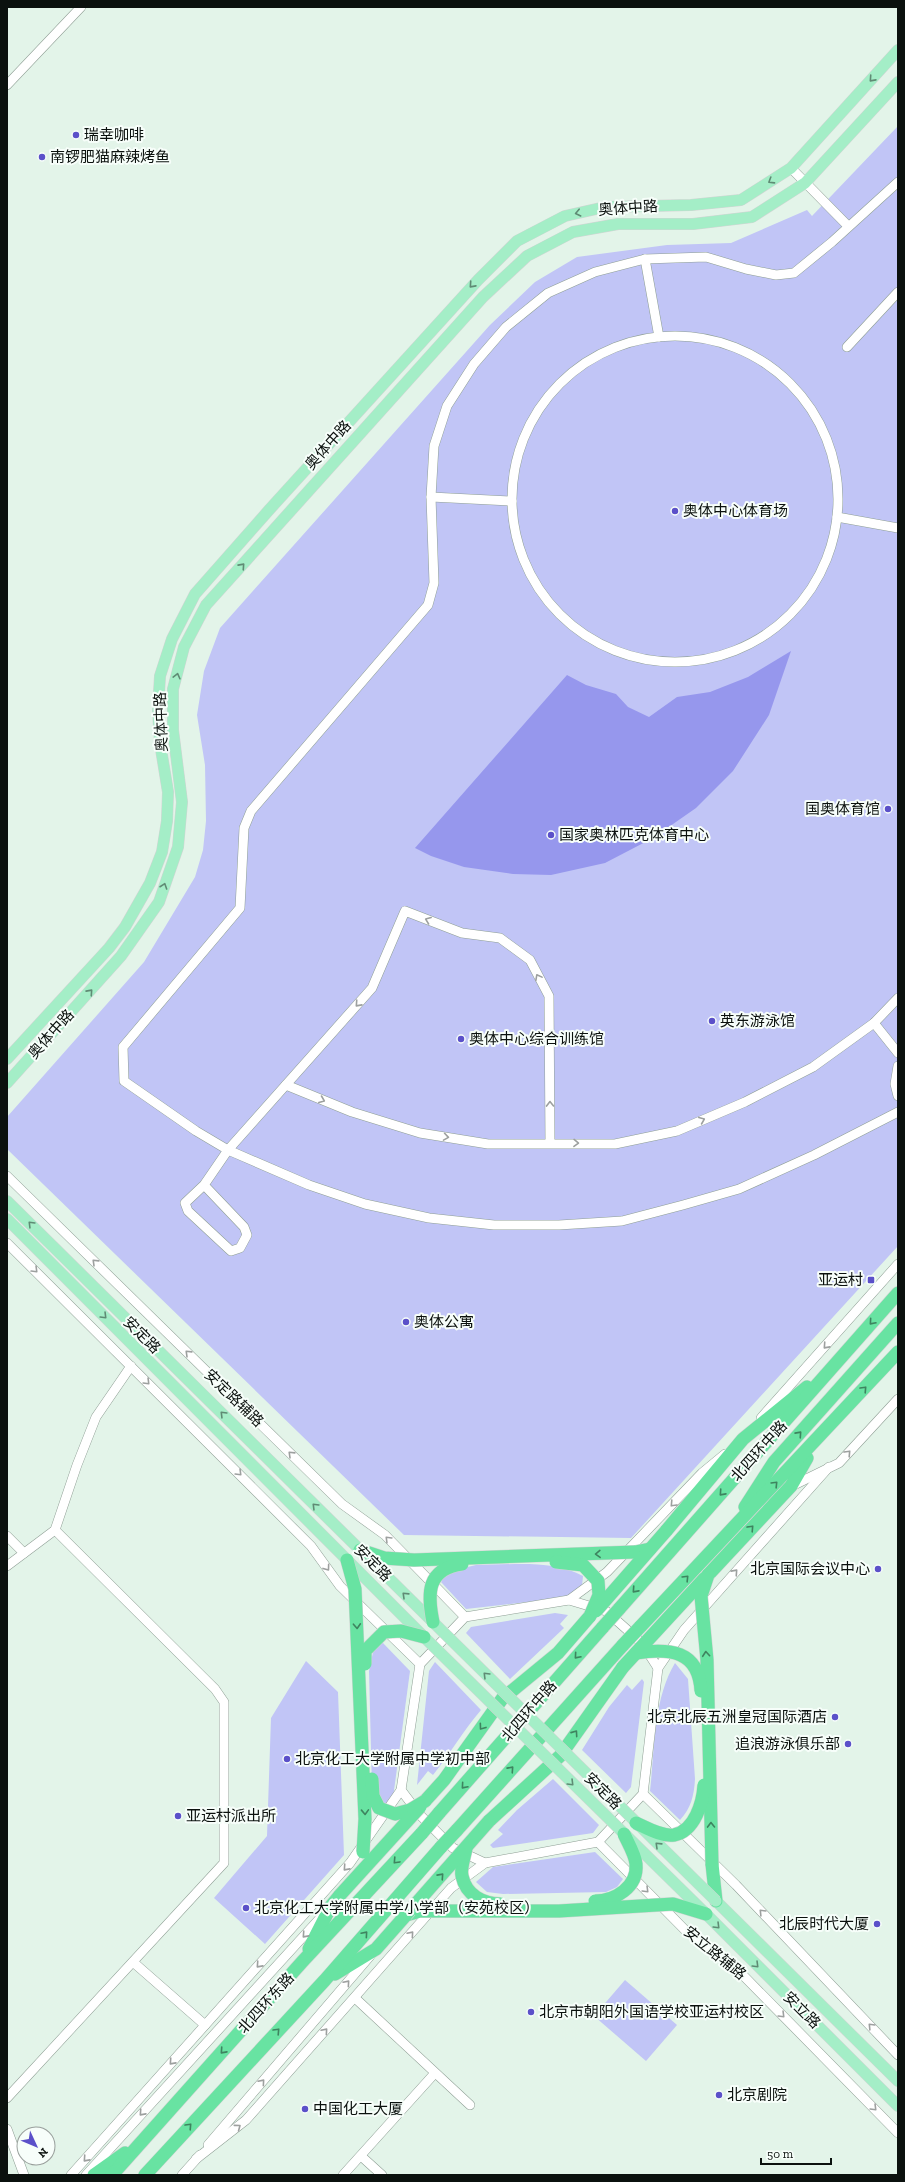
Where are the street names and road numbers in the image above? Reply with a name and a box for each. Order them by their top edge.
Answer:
street label: 奥体中路 [597,197,659,219]
street label: 奥体中路 [301,417,355,473]
street label: 奥体中路 [151,692,171,752]
street label: 奥体中路 [24,1006,78,1062]
street label: 安定路 [120,1313,164,1357]
street label: 安定路辅路 [201,1365,267,1431]
street label: 北四环中路 [727,1417,791,1485]
street label: 安定路 [351,1541,395,1585]
street label: 北四环中路 [498,1677,560,1745]
street label: 安定路 [581,1769,625,1813]
street label: 安立路辅路 [680,1922,750,1984]
street label: 北四环东路 [234,1969,298,2037]
street label: 安立路 [780,1988,824,2032]

